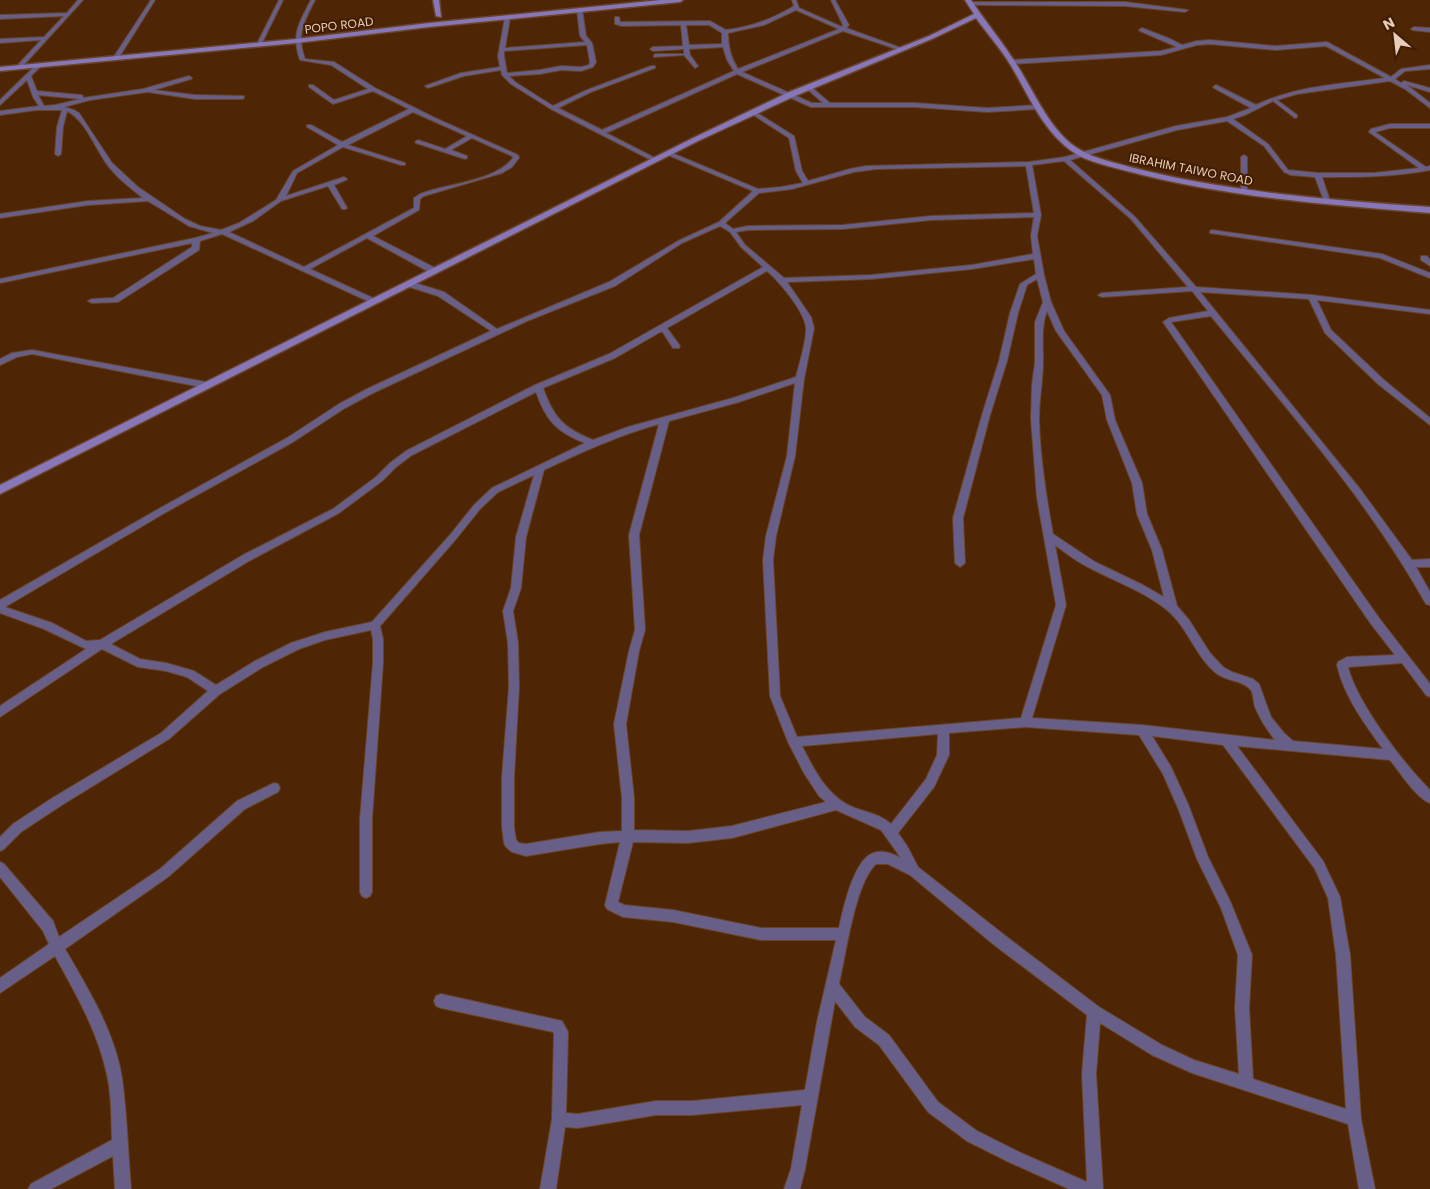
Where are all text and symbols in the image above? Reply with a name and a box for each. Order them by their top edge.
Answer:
north arrow [1370,10,1420,60]
street label: POPO ROAD [304,12,374,38]
text: N [1380,12,1398,35]
street label: IBRAHIM TAIWO ROAD [1128,149,1254,189]

